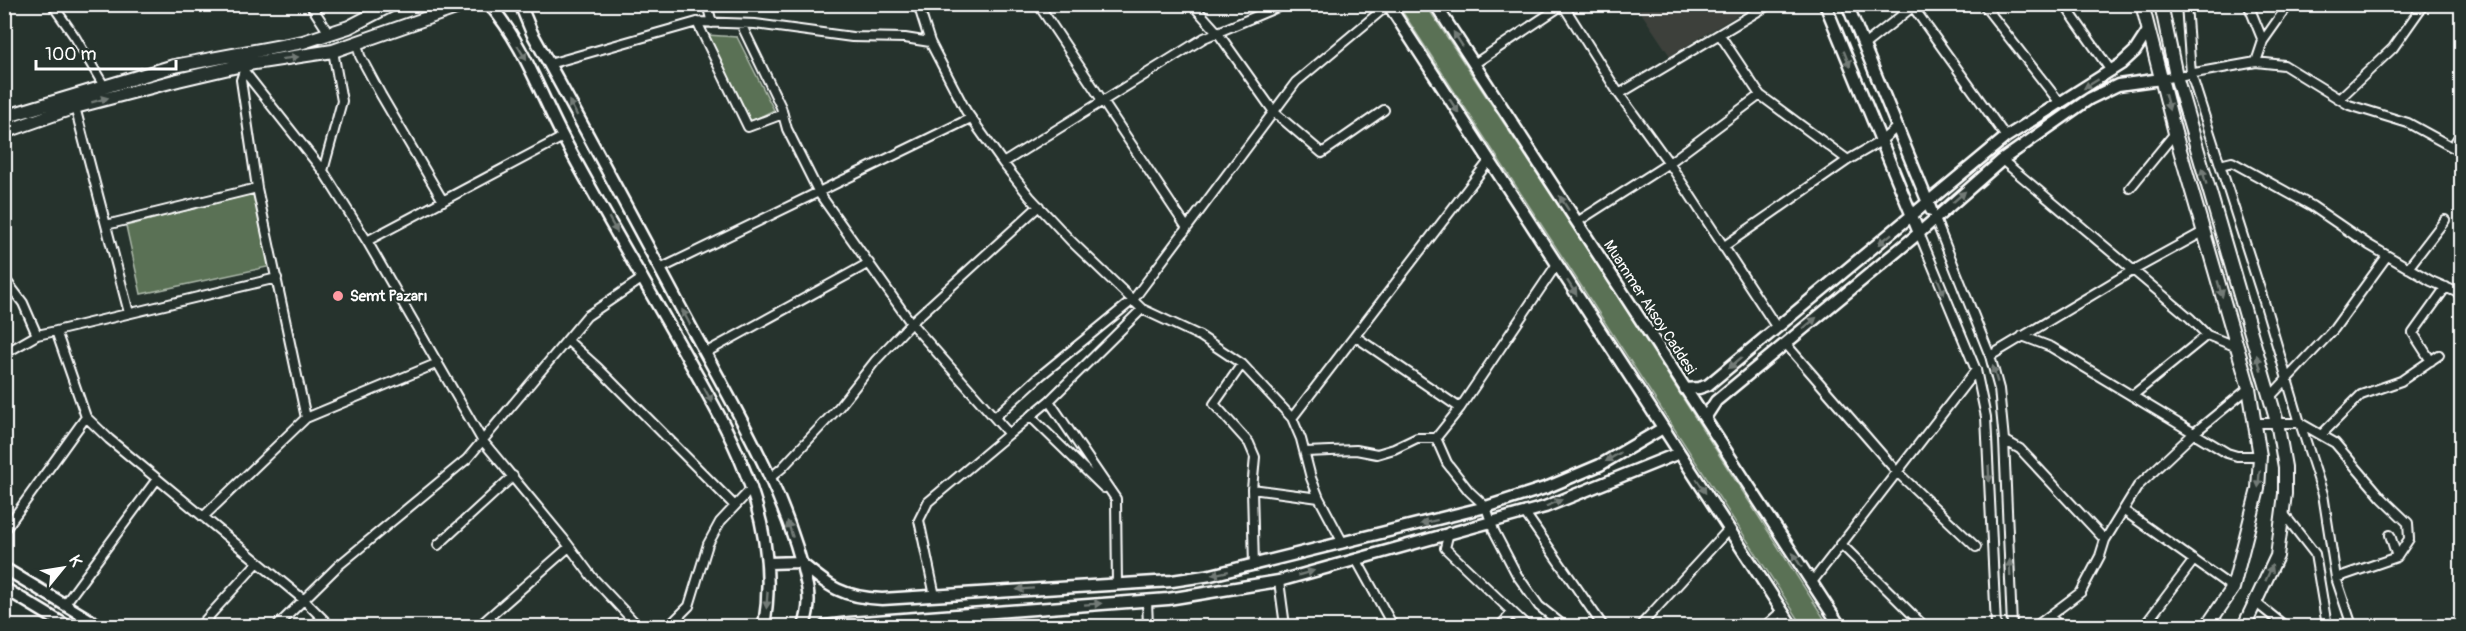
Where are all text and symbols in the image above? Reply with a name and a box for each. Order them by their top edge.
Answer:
one-way arrow [1452,32,1464,48]
scale bar [36,33,176,71]
text: 100 m [45,43,97,66]
one-way arrow [516,45,527,61]
one-way arrow [1843,50,1853,68]
one-way arrow [281,54,300,63]
one-way arrow [2082,78,2099,89]
one-way arrow [2162,93,2172,111]
one-way arrow [91,95,109,105]
one-way arrow [1449,98,1460,115]
one-way arrow [568,99,578,116]
one-way arrow [2199,167,2208,185]
one-way arrow [1951,191,1966,204]
one-way arrow [1559,195,1570,211]
one-way arrow [608,217,618,234]
one-way arrow [1877,232,1893,245]
street label: Muammer Aksoy Caddesi [1599,237,1700,378]
one-way arrow [1937,278,1946,296]
one-way arrow [1566,279,1578,295]
one-way arrow [2216,280,2225,298]
place label: Semt Pazarı [350,287,427,306]
marker: Semt Pazarı [331,289,345,303]
one-way arrow [681,308,691,325]
one-way arrow [1802,317,1817,330]
one-way arrow [2254,354,2263,372]
one-way arrow [1728,356,1743,369]
one-way arrow [1990,365,1999,383]
one-way arrow [703,387,713,404]
one-way arrow [1605,452,1621,463]
one-way arrow [1985,464,1994,483]
one-way arrow [2254,470,2263,489]
one-way arrow [1695,478,1706,494]
one-way arrow [1546,498,1564,508]
one-way arrow [1420,517,1438,527]
one-way arrow [784,520,794,538]
north arrow [33,538,93,598]
text: K [64,552,86,570]
one-way arrow [1791,552,1803,568]
one-way arrow [2005,559,2014,578]
one-way arrow [2264,565,2273,582]
one-way arrow [1297,568,1315,578]
one-way arrow [1210,569,1229,579]
one-way arrow [1016,584,1035,593]
one-way arrow [763,590,772,609]
one-way arrow [1083,600,1102,609]

